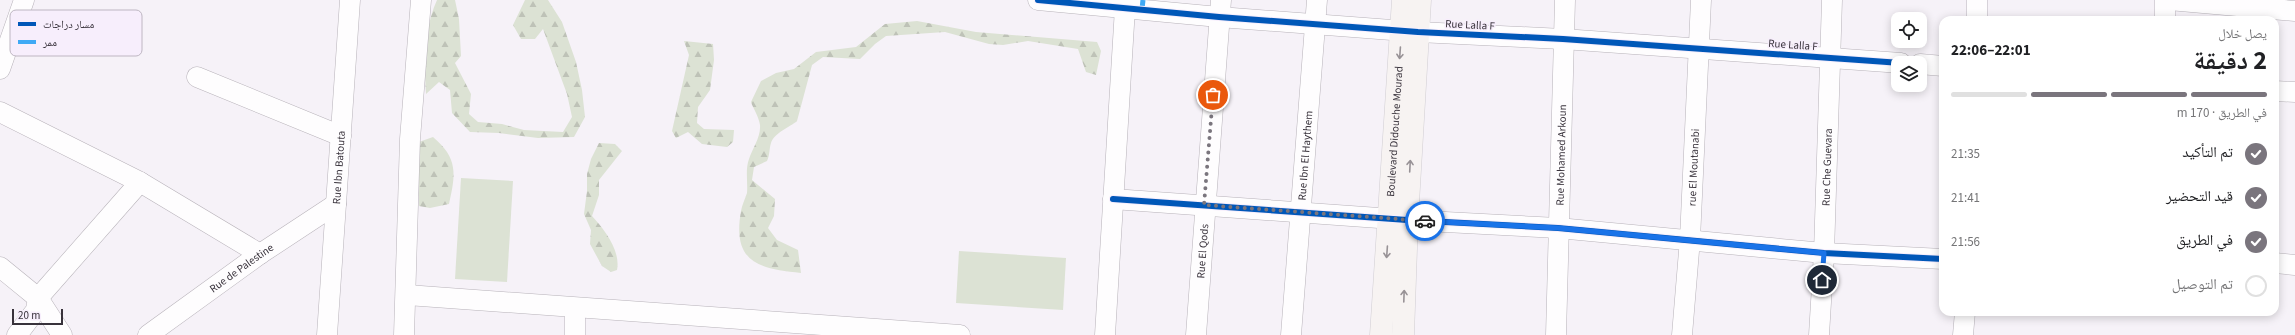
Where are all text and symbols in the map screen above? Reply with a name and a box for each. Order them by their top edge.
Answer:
legend [10,10,142,56]
map controls [1891,12,1927,92]
button: locate [1891,12,1927,48]
street label: Rue Lalla F [1445,16,1496,34]
text: مسار دراجات [43,17,94,32]
text: يصل خلال [2218,25,2267,43]
text: ممر [42,35,57,50]
street label: Rue Lalla F [1768,36,1819,54]
text: 22:01–22:06 [1951,40,2031,61]
text: 2 دقيقة [2193,42,2267,79]
one-way arrow [1397,46,1404,59]
button: layers [1891,56,1927,92]
street label: Boulevard Didouche Mourad [1383,66,1406,197]
pin [1196,78,1230,112]
icon: bag [1202,84,1224,106]
street label: Rue Mohamed Arkoun [1552,104,1570,206]
text: في الطريق · 170 m [2177,104,2267,122]
street label: Rue Ibn El Haythem [1294,110,1316,201]
street label: rue El Moutanabi [1684,128,1703,207]
street label: Rue Che Guevara [1818,128,1835,206]
street label: Rue Ibn Batouta [329,130,349,205]
text: تم التأكيد [2182,142,2233,163]
icon: check [2245,143,2267,165]
text: 21:35 [1951,145,1980,163]
one-way arrow [1406,160,1413,173]
text: قيد التحضير [2166,186,2233,207]
icon: check [2245,187,2267,209]
text: 21:41 [1951,189,1980,207]
courier [1405,201,1445,241]
icon: car [1414,210,1436,232]
street label: Rue El Qods [1193,223,1212,279]
text: في الطريق [2176,230,2233,251]
icon: check [2245,231,2267,253]
text: 21:56 [1951,233,1980,251]
street label: Rue de Palestine [206,239,277,296]
one-way arrow [1383,245,1390,258]
pin [1805,263,1839,297]
icon: home [1811,269,1833,291]
text: تم التوصيل [2172,274,2233,295]
one-way arrow [1401,290,1408,303]
scale bar [12,307,63,326]
text: 20 m [18,308,40,323]

